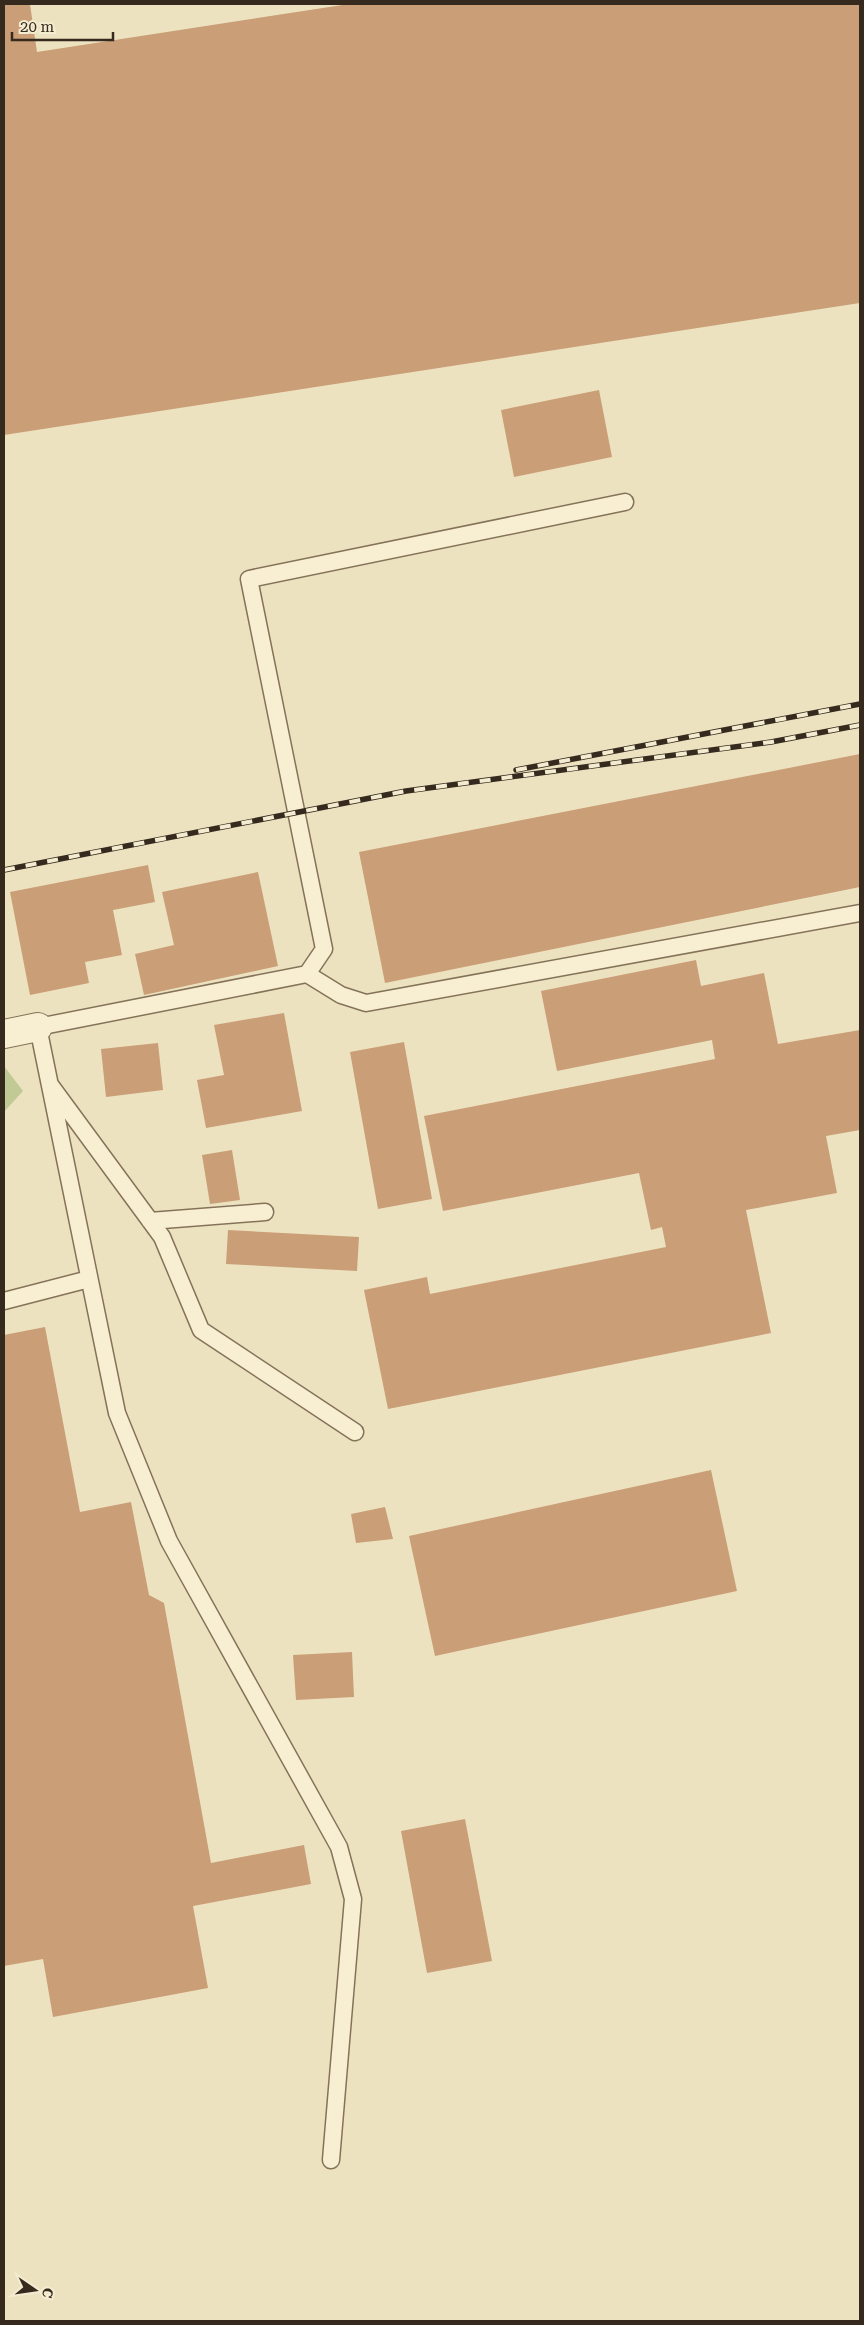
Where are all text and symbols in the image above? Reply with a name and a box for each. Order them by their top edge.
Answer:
scale bar [12,10,114,42]
text: 20 m [20,18,55,36]
north arrow [10,2265,60,2315]
text: С [39,2286,57,2300]

